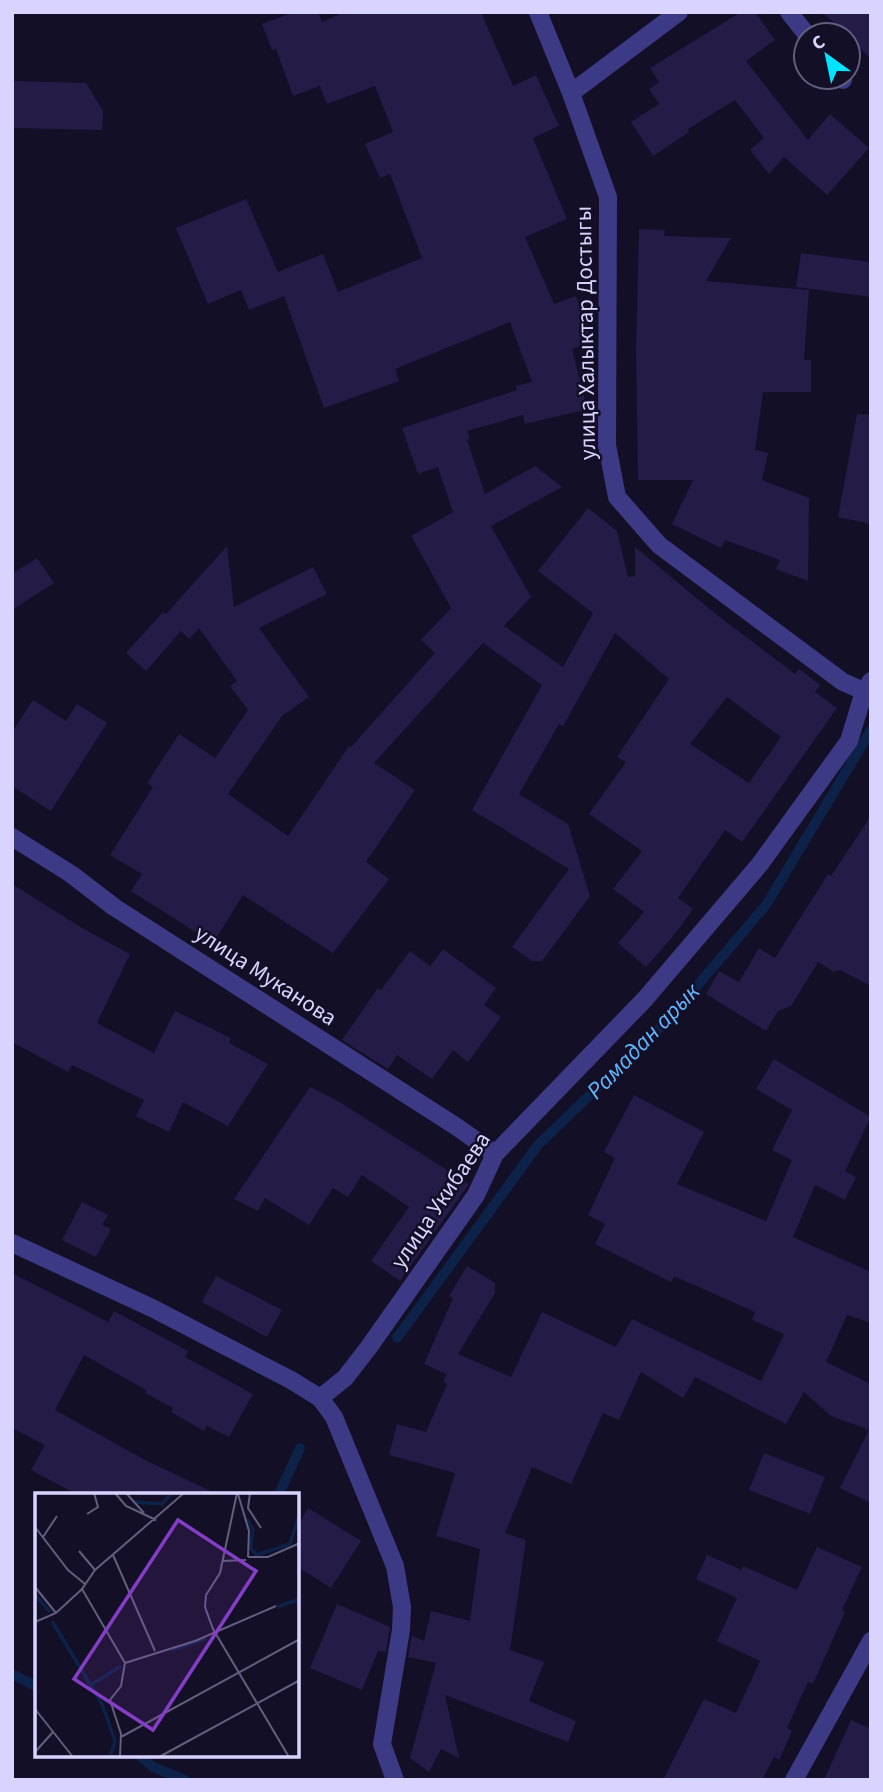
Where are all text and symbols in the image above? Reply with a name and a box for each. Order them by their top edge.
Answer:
north arrow [792,21,862,91]
text: С [807,29,831,57]
street label: улица Халыктар Достыгы [567,206,604,460]
street label: улица Муканова [188,917,343,1034]
water label: Рамадан арык [579,975,709,1108]
street label: улица Укибаева [382,1125,499,1275]
inset map [35,1493,299,1757]

